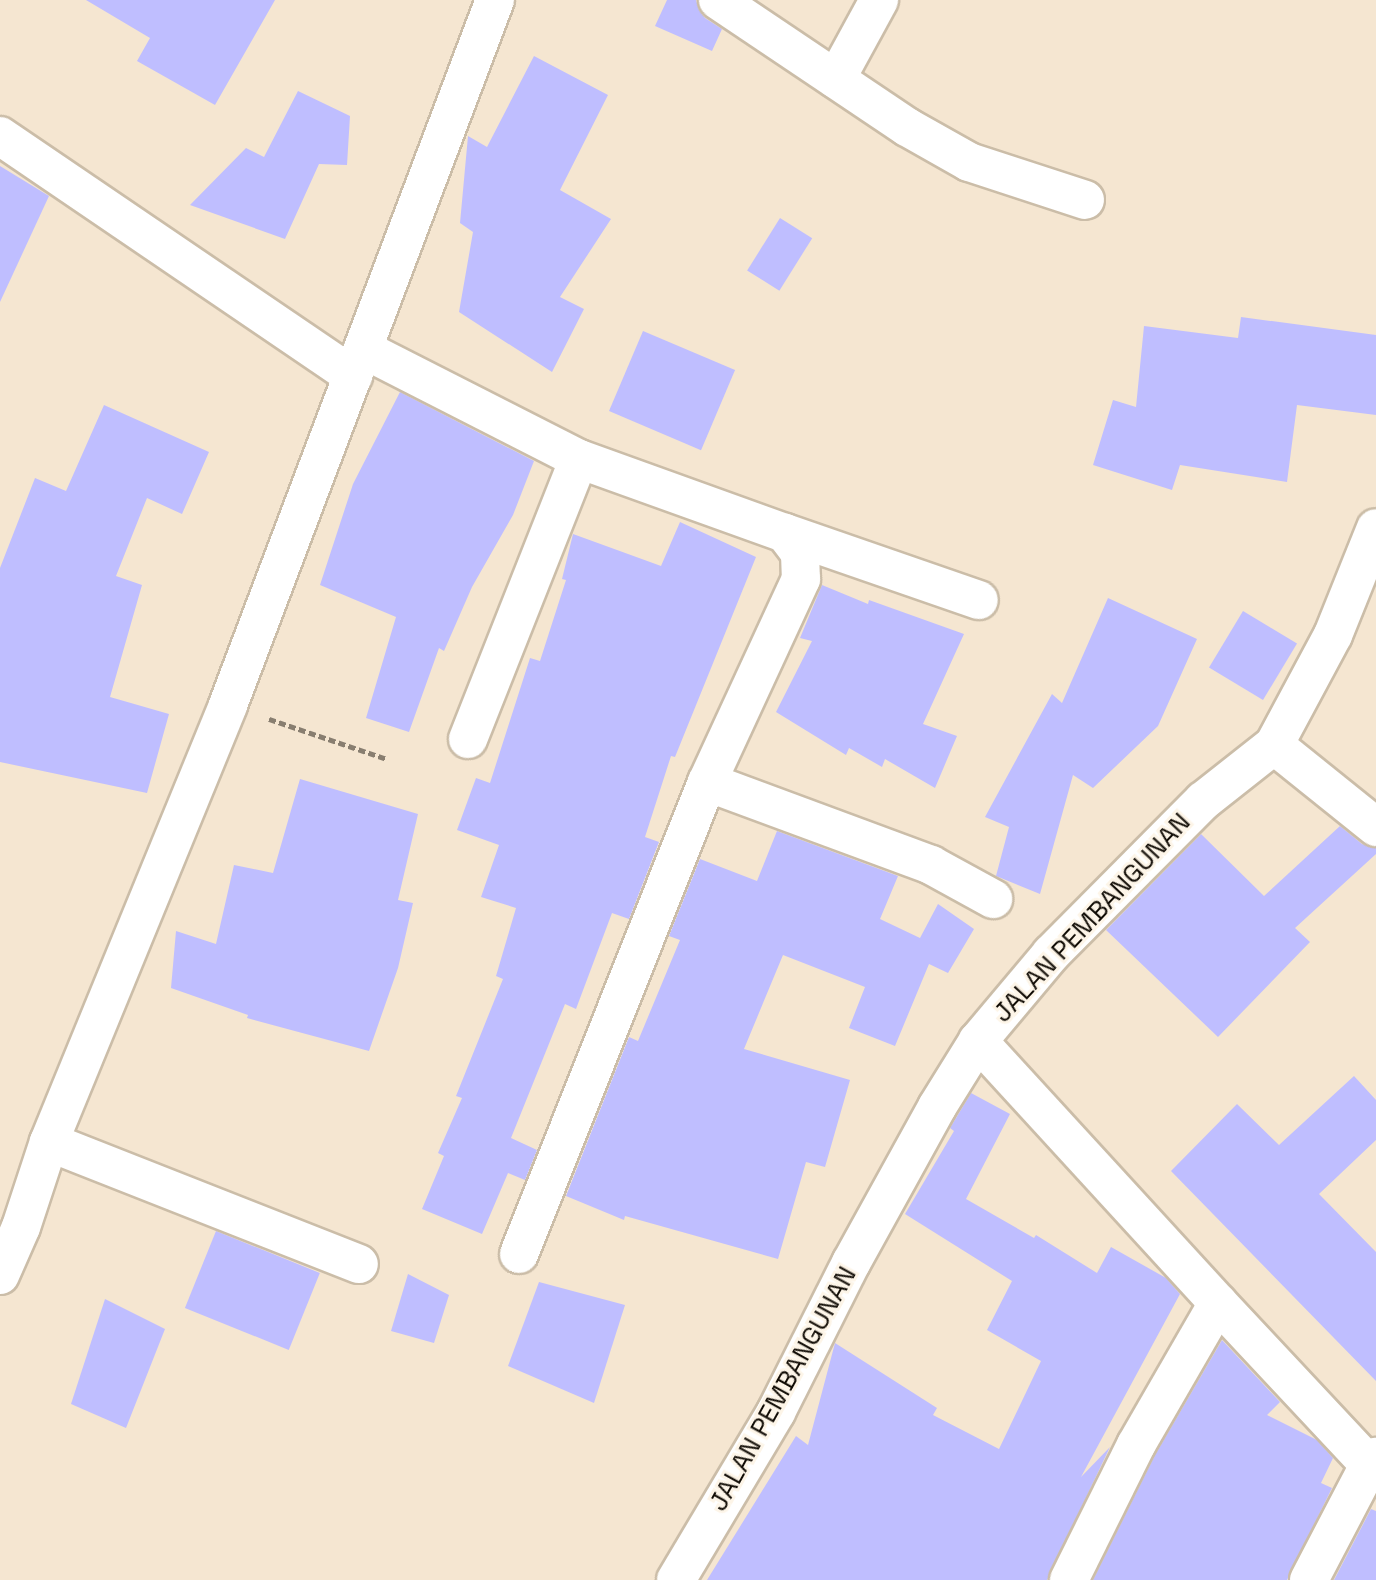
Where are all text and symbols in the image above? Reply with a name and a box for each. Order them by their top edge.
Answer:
street label: JALAN PEMBANGUNAN [987,807,1197,1029]
street label: JALAN PEMBANGUNAN [703,1261,863,1517]

